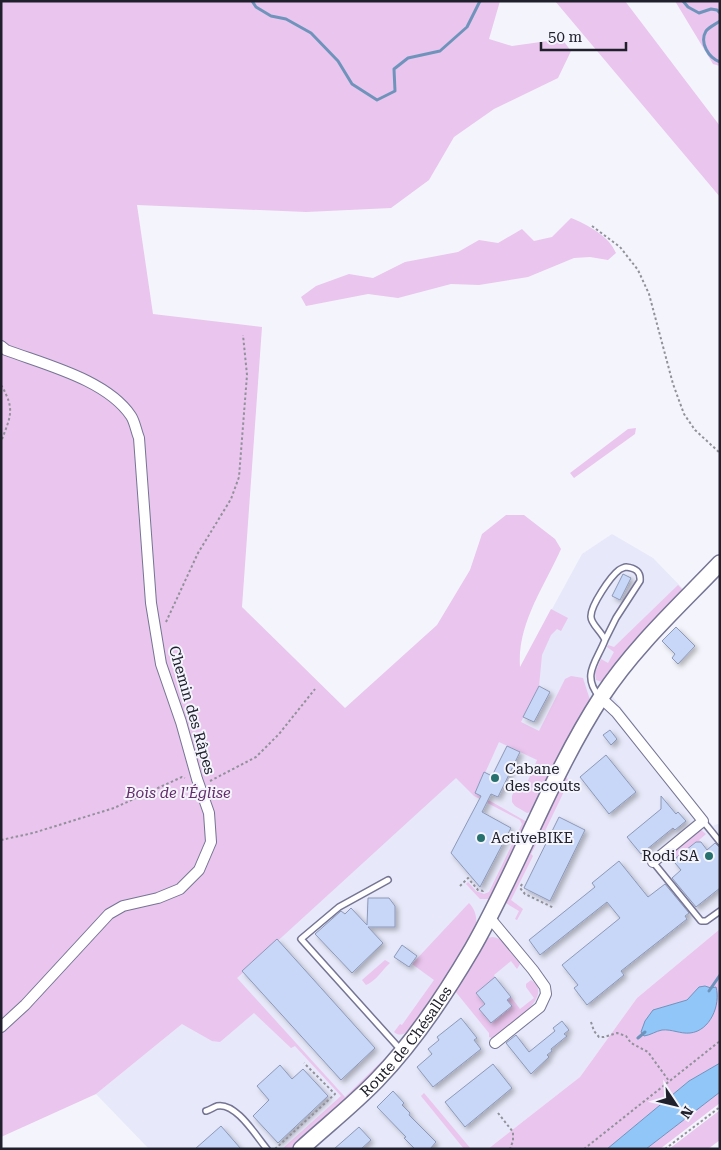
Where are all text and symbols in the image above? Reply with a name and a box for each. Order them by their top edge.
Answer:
scale bar [541,20,626,52]
text: 50 m [548,28,583,46]
street label: Chemin des Râpes [165,644,219,776]
place label: Cabane des scouts [505,760,581,795]
marker: Cabane des scouts [489,772,501,784]
park label: Bois de l'Église [124,784,231,802]
place label: ActiveBIKE [491,829,573,847]
marker: ActiveBIKE [475,832,487,844]
place label: Rodi SA [642,847,700,865]
marker: Rodi SA [703,850,715,862]
street label: Route de Chésalles [357,983,456,1101]
north arrow [651,1080,701,1130]
text: N [677,1103,696,1122]

